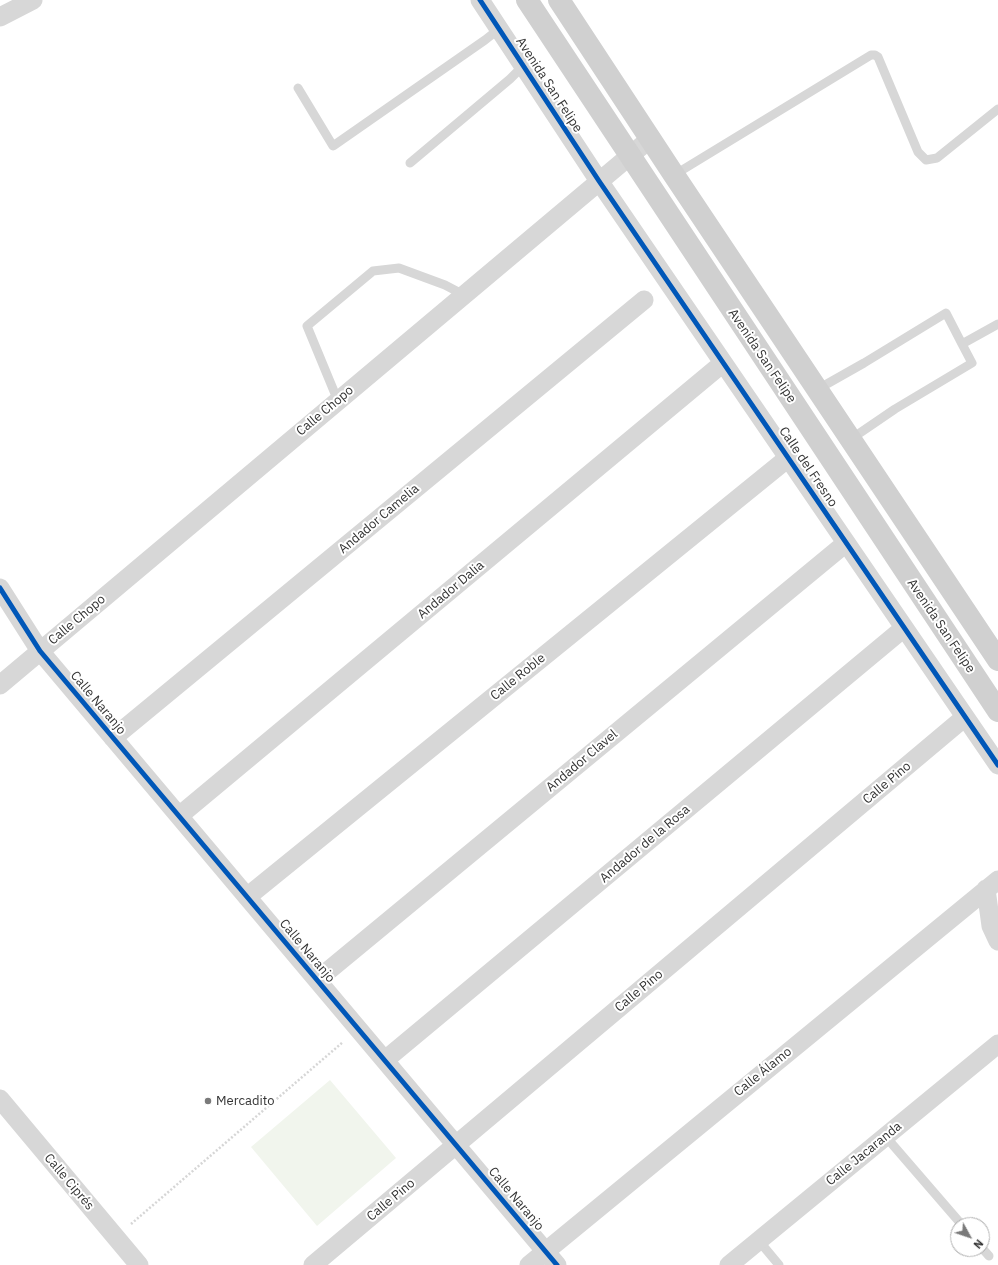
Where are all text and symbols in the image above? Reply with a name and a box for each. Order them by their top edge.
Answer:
street label: Avenida San Felipe [512,35,586,135]
street label: Avenida San Felipe [725,306,799,406]
street label: Calle Chopo [293,383,357,439]
street label: Calle del Fresno [775,424,841,510]
street label: Andador Camelia [336,481,422,557]
street label: Andador Dalia [414,558,488,622]
street label: Avenida San Felipe [904,576,978,676]
street label: Calle Chopo [45,592,109,648]
street label: Calle Roble [488,650,548,704]
street label: Calle Naranjo [67,668,129,738]
street label: Andador Clavel [543,727,621,795]
street label: Calle Pino [860,758,914,808]
street label: Andador de la Rosa [597,802,693,886]
street label: Calle Naranjo [276,916,338,986]
street label: Calle Pino [612,966,666,1016]
street label: Calle Álamo [731,1044,795,1100]
place label: Mercadito [216,1093,274,1109]
marker: Mercadito [203,1096,213,1106]
street label: Calle Jacaranda [823,1119,905,1189]
street label: Calle Ciprés [41,1150,97,1214]
street label: Calle Naranjo [485,1164,547,1234]
street label: Calle Pino [364,1175,418,1225]
north arrow [950,1217,990,1257]
text: N [971,1237,986,1252]

